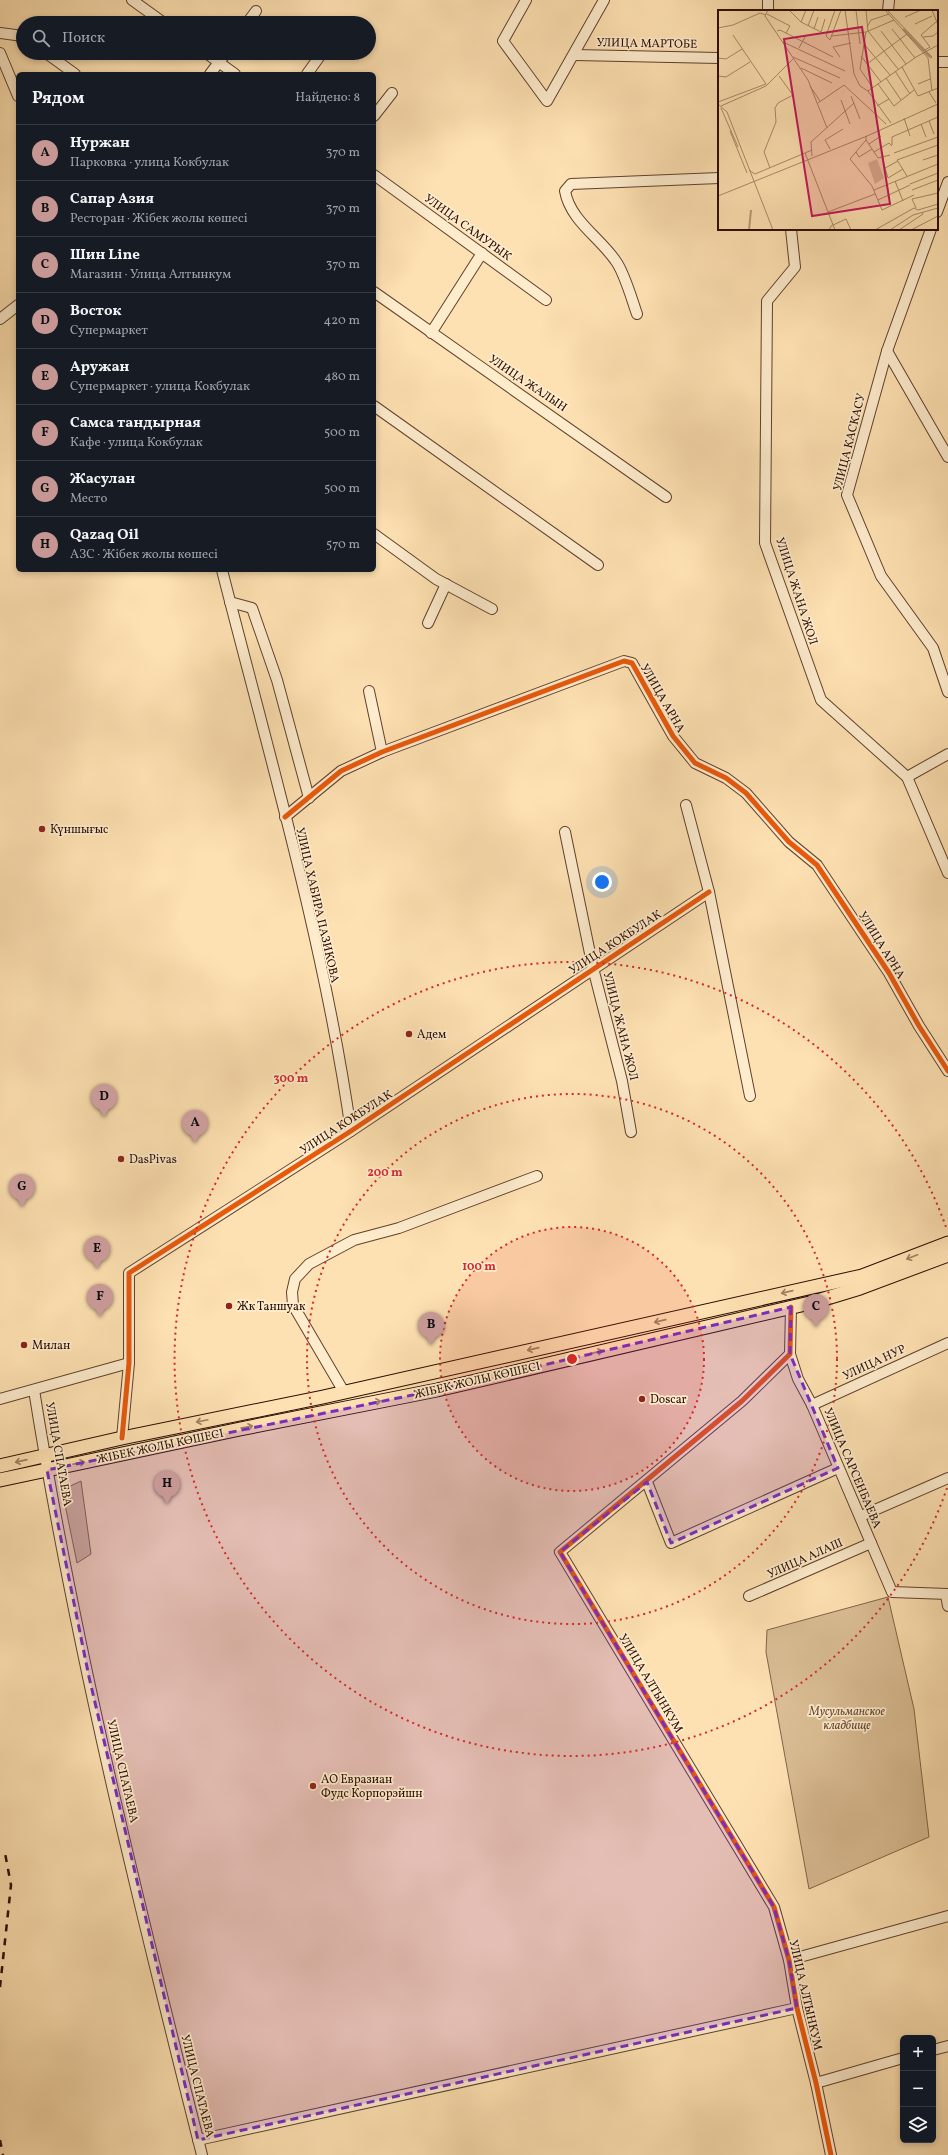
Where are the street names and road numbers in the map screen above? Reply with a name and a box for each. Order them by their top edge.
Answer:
street label: УЛИЦА МАРТОБЕ [596,35,698,53]
street label: УЛИЦА САМУРЫК [421,191,514,265]
street label: УЛИЦА ЖАЛЫН [485,352,570,416]
street label: УЛИЦА КАСКАСУ [830,392,870,493]
street label: УЛИЦА ЖАНА ЖОЛ [771,536,821,647]
street label: УЛИЦА АРНА [636,661,689,736]
street label: УЛИЦА ХАБИРА ПАЗИКОВА [291,826,343,985]
street label: УЛИЦА КОКБУЛАК [566,907,665,979]
street label: УЛИЦА АРНА [854,909,909,983]
street label: УЛИЦА ЖАНА ЖОЛ [599,970,641,1082]
street label: УЛИЦА КОКБУЛАК [297,1087,396,1159]
street label: УЛИЦА НУР [840,1341,909,1384]
street label: ЖІБЕК ЖОЛЫ КӨШЕСІ [412,1359,542,1403]
street label: УЛИЦА СПАТАЕВА [41,1401,75,1508]
street label: УЛИЦА САРСЕНБАЕВА [819,1406,885,1532]
street label: ЖІБЕК ЖОЛЫ КӨШЕСІ [95,1426,225,1468]
street label: УЛИЦА АЛАШ [765,1535,846,1583]
street label: УЛИЦА АЛТЫНКУМ [614,1631,686,1736]
street label: УЛИЦА СПАТАЕВА [102,1718,142,1825]
street label: УЛИЦА АЛТЫНКУМ [785,1938,826,2052]
street label: УЛИЦА СПАТАЕВА [176,2033,218,2140]

